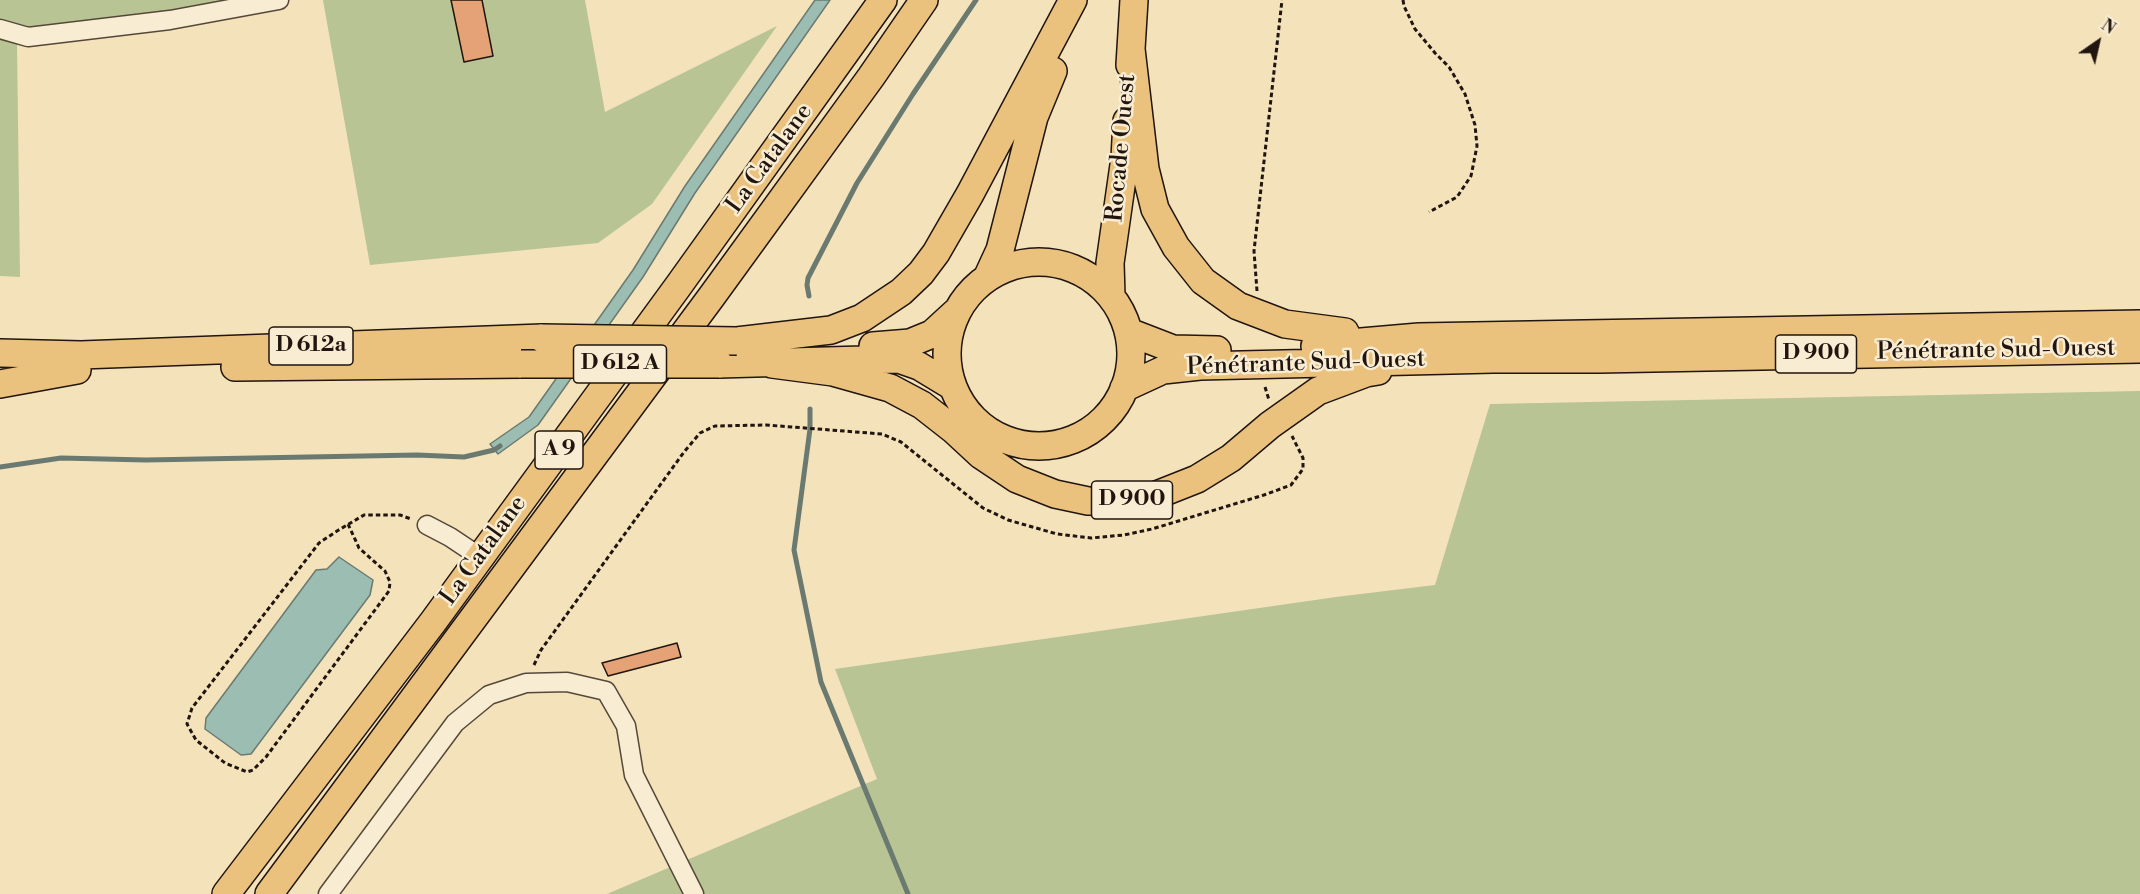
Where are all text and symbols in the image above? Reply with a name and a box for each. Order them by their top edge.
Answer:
north arrow [2068,12,2128,72]
text: N [2097,15,2119,39]
street label: Rocade Ouest [1101,73,1143,223]
street label: La Catalane [721,99,819,219]
road number: D 612a [269,327,353,365]
road number: D 900 [1776,335,1856,373]
street label: Pénétrante Sud-Ouest [1876,335,2116,367]
road number: D 612 A [574,345,666,383]
street label: Pénétrante Sud-Ouest [1186,345,1426,383]
road number: A 9 [535,431,583,469]
road number: D 900 [1092,481,1172,519]
street label: La Catalane [435,491,533,611]

